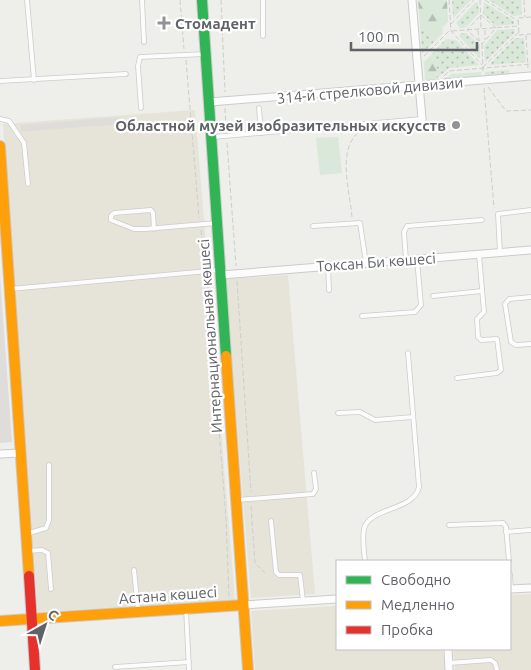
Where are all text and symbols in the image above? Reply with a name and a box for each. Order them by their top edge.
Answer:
place label: Стомадент [175,15,256,32]
marker: Стомадент [157,16,171,30]
scale bar [351,20,477,52]
text: 100 m [358,28,400,45]
street label: 314-й стрелковой дивизии [276,73,464,107]
place label: Областной музей изобразительных искусств [115,117,446,134]
marker: Областной музей изобразительных искусств [450,119,462,131]
street label: Интернациональная көшесі [195,238,225,434]
street label: Токсан Би көшесі [316,249,436,275]
legend [336,560,511,650]
text: Свободно [381,571,451,588]
street label: Астана көшесі [118,583,218,607]
text: Медленно [381,596,455,613]
north arrow [20,600,70,650]
text: С [45,606,62,624]
text: Пробка [381,621,433,638]

